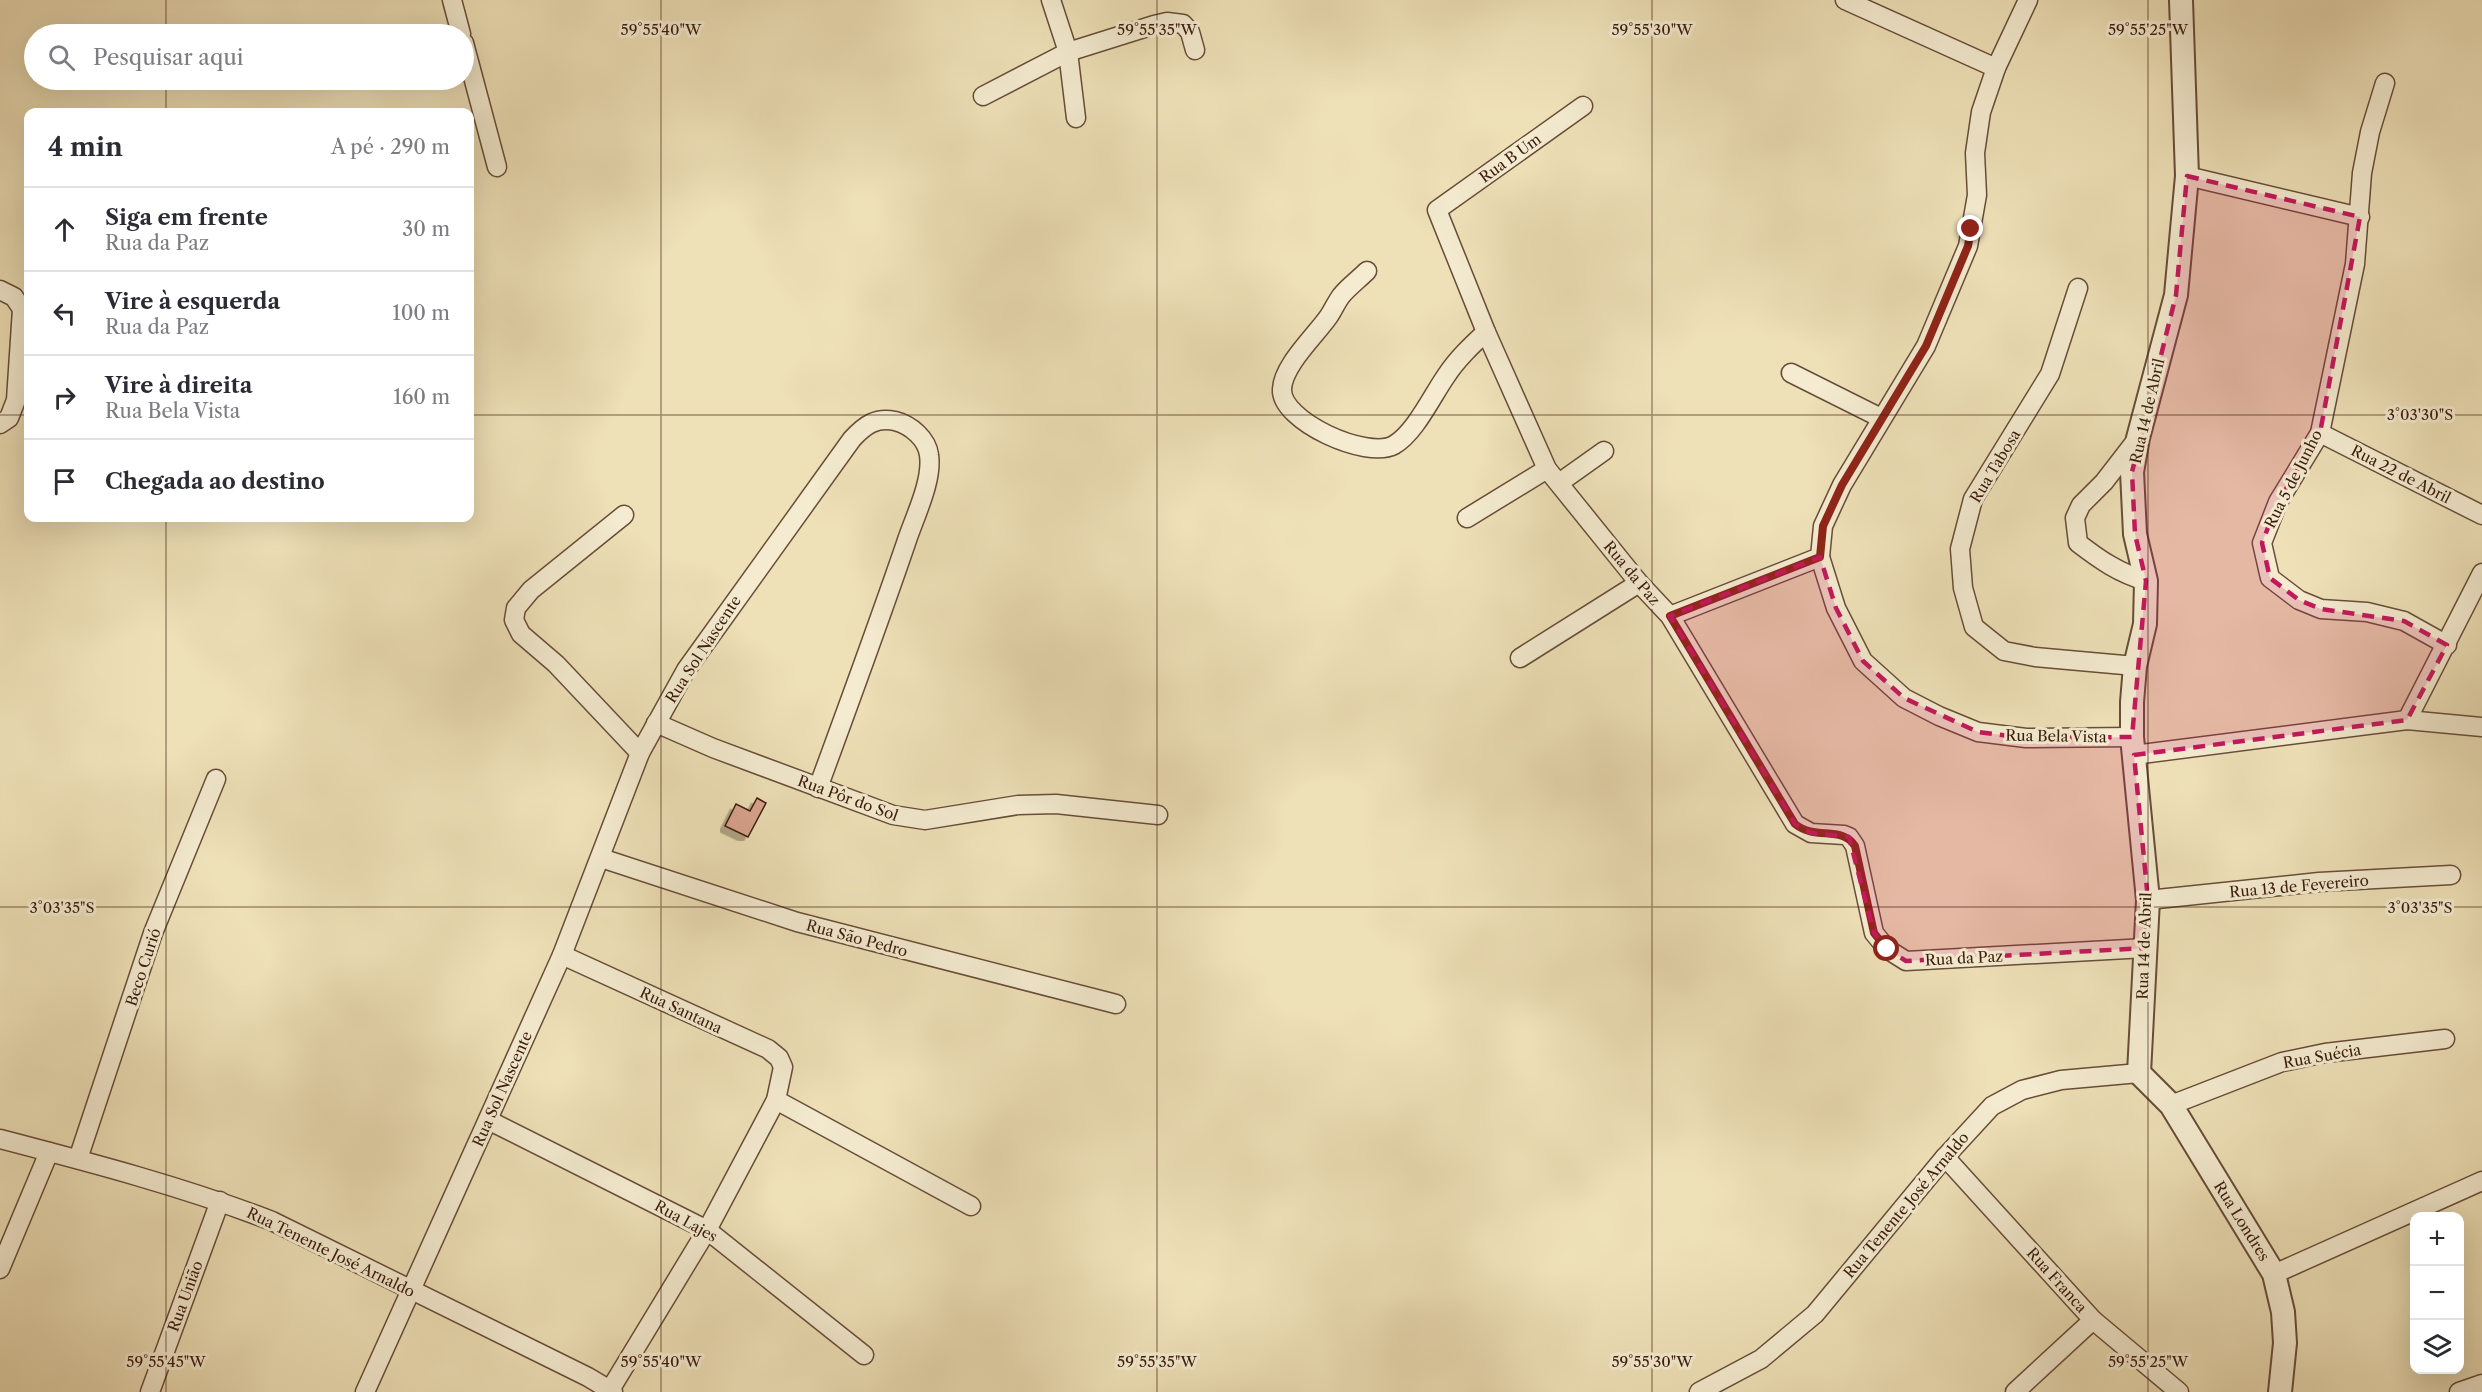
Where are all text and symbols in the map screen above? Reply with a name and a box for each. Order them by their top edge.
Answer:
text: 59°55'40"W [621,20,702,39]
text: 59°55'35"W [1117,20,1197,39]
text: 59°55'30"W [1611,20,1693,39]
text: 59°55'25"W [2108,20,2189,39]
search box [24,24,474,90]
icon: search [45,41,78,74]
text: Pesquisar aqui [93,44,243,71]
street label: Rua B Um [1475,129,1545,187]
text: 4 min [48,131,123,163]
text: A pé · 290 m [331,135,450,159]
text: Siga em frente [105,204,268,231]
icon: ahead [48,213,81,246]
route end [1957,215,1983,241]
text: 30 m [402,217,450,241]
text: Rua da Paz [105,231,209,255]
text: Vire à esquerda [105,288,280,315]
icon: left [48,297,81,330]
text: 100 m [392,301,450,325]
text: Rua da Paz [105,315,209,339]
street label: Rua 14 de Abril [2126,356,2168,465]
text: Vire à direita [105,372,252,399]
icon: right [48,381,81,414]
text: 160 m [393,385,450,409]
text: Rua Bela Vista [105,399,240,423]
text: 3°03'30"S [2387,405,2453,424]
street label: Rua Tabosa [1966,426,2024,506]
street label: Rua 5 de Junho [2260,427,2326,531]
street label: Rua 22 de Abril [2348,441,2455,508]
icon: arrive [48,465,81,498]
text: Chegada ao destino [105,468,325,495]
street label: Rua da Paz [1600,537,1665,609]
street label: Rua Sol Nascente [661,592,745,706]
street label: Rua Bela Vista [2005,726,2107,746]
street label: Rua Pôr do Sol [795,771,901,825]
street label: Rua 13 de Fevereiro [2229,870,2369,902]
street label: Rua 14 de Abril [2133,891,2155,1000]
text: 3°03'35"S [29,898,95,917]
text: 3°03'35"S [2387,898,2453,917]
street label: Rua São Pedro [804,915,910,961]
street label: Beco Curió [121,926,165,1008]
route start [1873,935,1899,961]
street label: Rua da Paz [1924,946,2004,970]
street label: Rua Santana [637,983,725,1037]
street label: Rua Sol Nascente [468,1028,536,1150]
street label: Rua Suécia [2281,1040,2363,1072]
street label: Rua Tenente José Arnaldo [1839,1128,1973,1282]
street label: Rua Londres [2210,1178,2274,1264]
street label: Rua Lajes [651,1196,721,1246]
street label: Rua Tenente José Arnaldo [244,1203,418,1301]
map controls [2410,1212,2464,1374]
button: + [2410,1212,2464,1266]
street label: Rua Franca [2023,1244,2091,1317]
street label: Rua União [163,1258,207,1334]
button: − [2410,1266,2464,1320]
button: layers [2410,1320,2464,1374]
text: 59°55'45"W [126,1352,206,1371]
text: 59°55'40"W [621,1352,702,1371]
text: 59°55'35"W [1117,1352,1197,1371]
text: 59°55'30"W [1611,1352,1693,1371]
text: 59°55'25"W [2108,1352,2189,1371]

